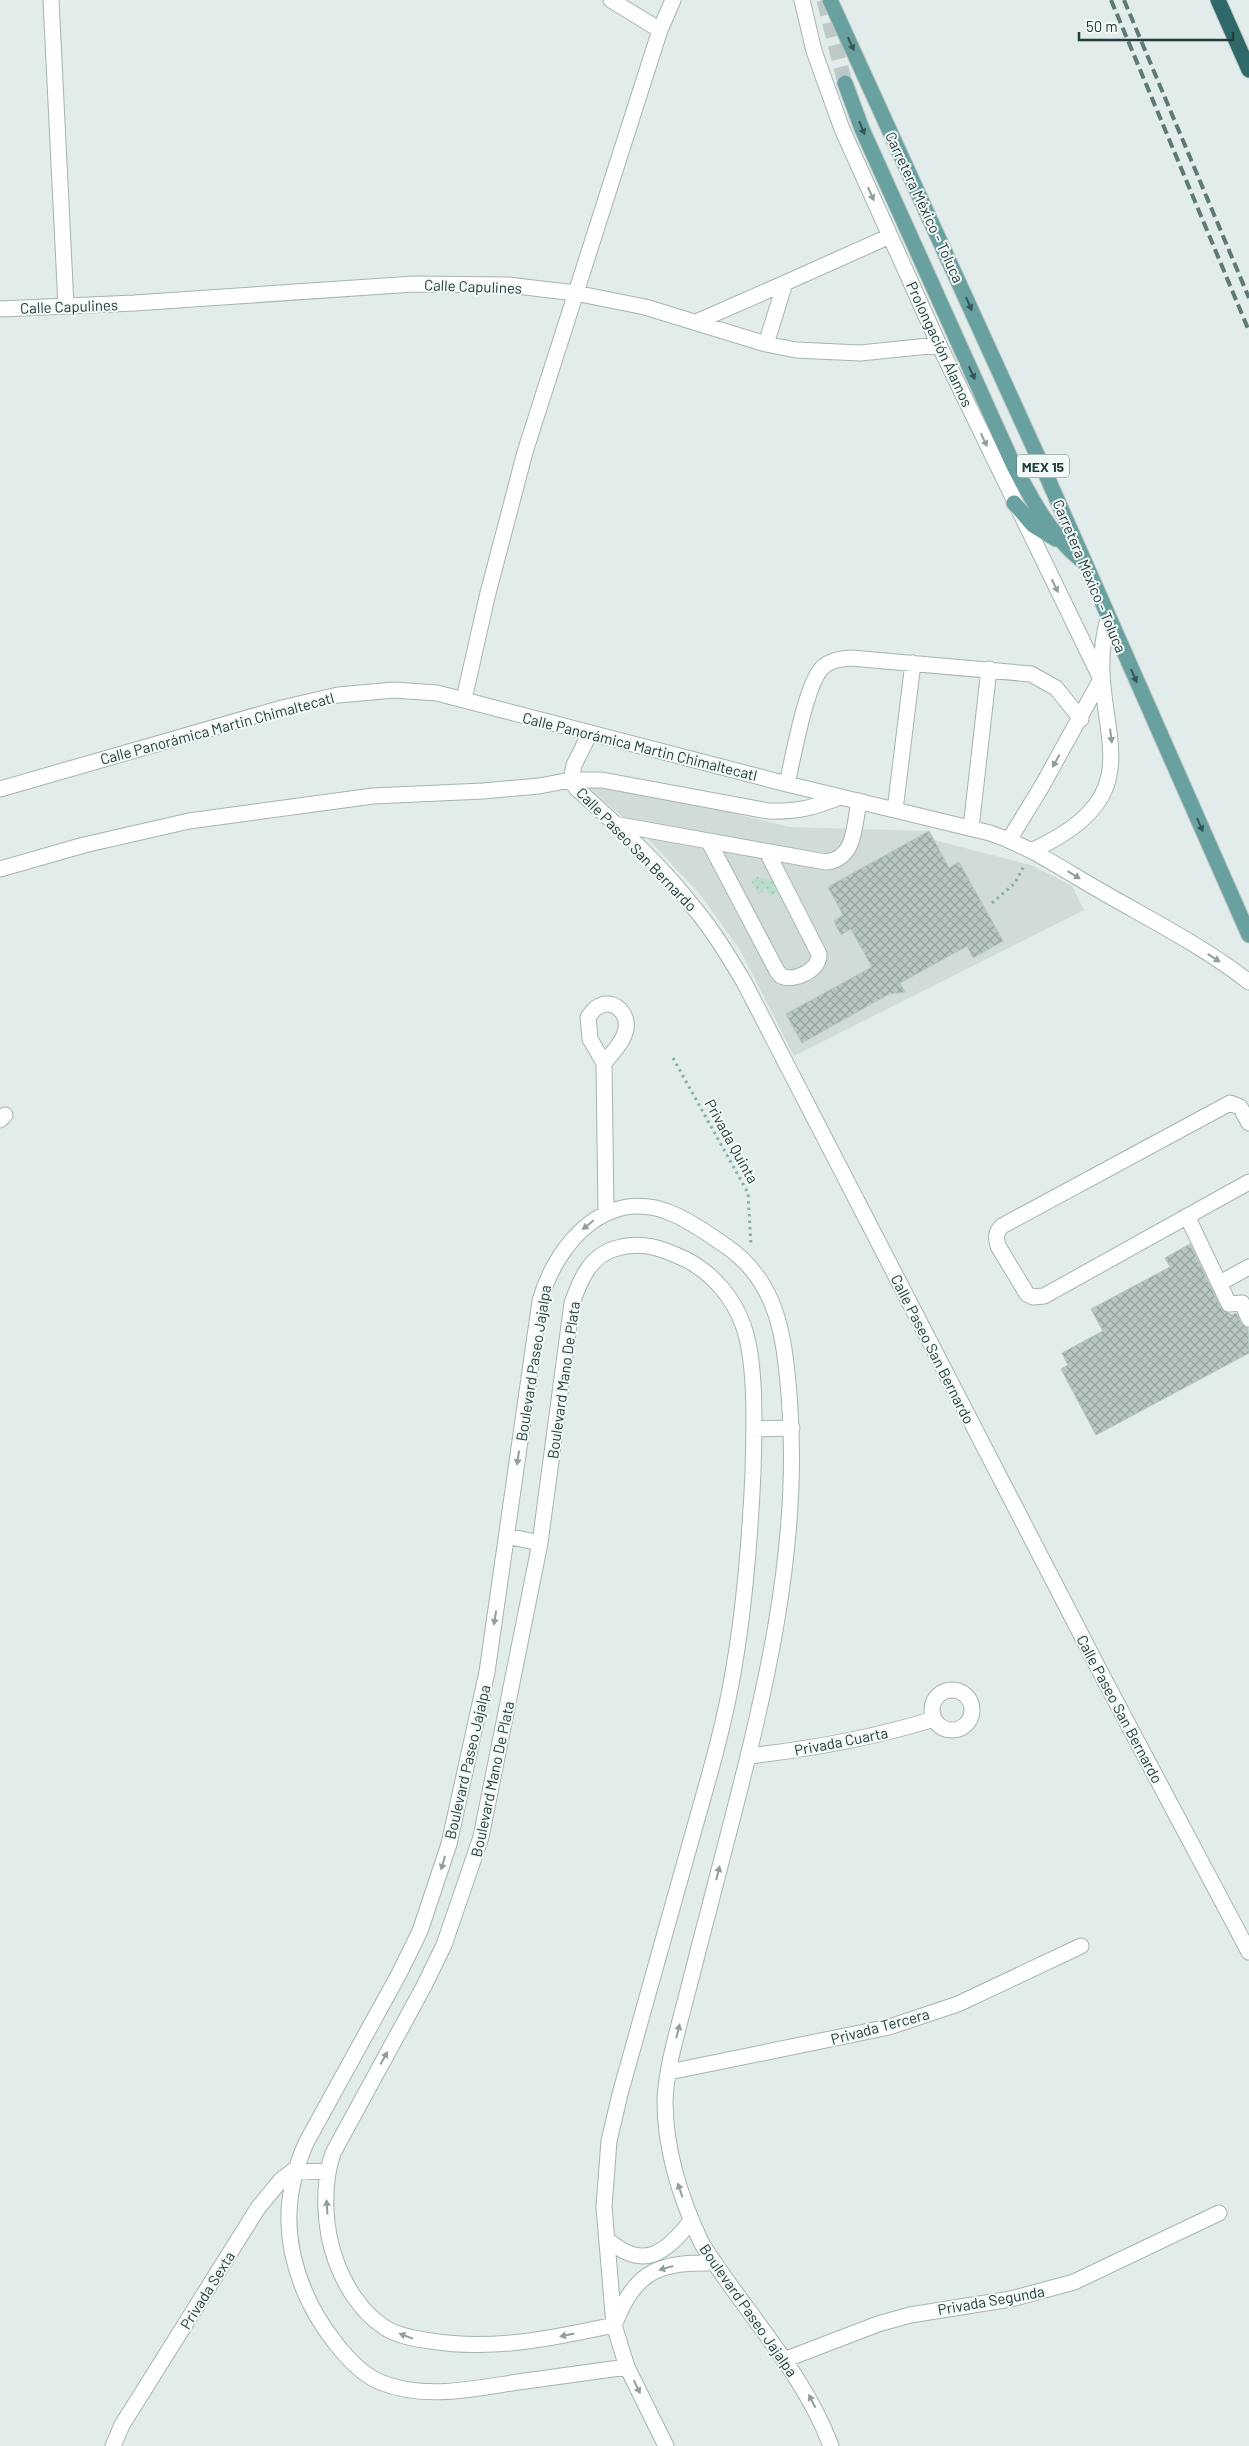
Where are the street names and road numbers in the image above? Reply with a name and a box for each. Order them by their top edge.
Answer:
street label: Carretera México - Toluca [882,129,968,285]
street label: Calle Capulines [424,275,522,297]
street label: Prolongación Álamos [903,278,977,410]
street label: Calle Capulines [20,295,118,317]
road number: MEX 15 [1017,454,1069,478]
street label: Carretera México - Toluca [1050,497,1130,655]
street label: Calle Panorámica Martin Chimaltecatl [98,688,336,768]
street label: Calle Panorámica Martin Chimaltecatl [521,708,759,784]
street label: Calle Paseo San Bernardo [573,783,701,915]
street label: Privada Quinta [701,1096,763,1186]
street label: Calle Paseo San Bernardo [887,1271,979,1427]
street label: Boulevard Paseo Jajalpa [512,1284,554,1442]
street label: Boulevard Mano De Plata [543,1300,583,1460]
street label: Calle Paseo San Bernardo [1073,1632,1167,1786]
street label: Boulevard Paseo Jajalpa [440,1683,494,1841]
street label: Boulevard Mano De Plata [467,1699,517,1859]
street label: Privada Cuarta [793,1723,889,1759]
street label: Privada Tercera [829,2004,931,2048]
street label: Boulevard Paseo Jajalpa [696,2240,802,2380]
street label: Privada Sexta [176,2248,238,2332]
street label: Privada Segunda [936,2282,1046,2318]

